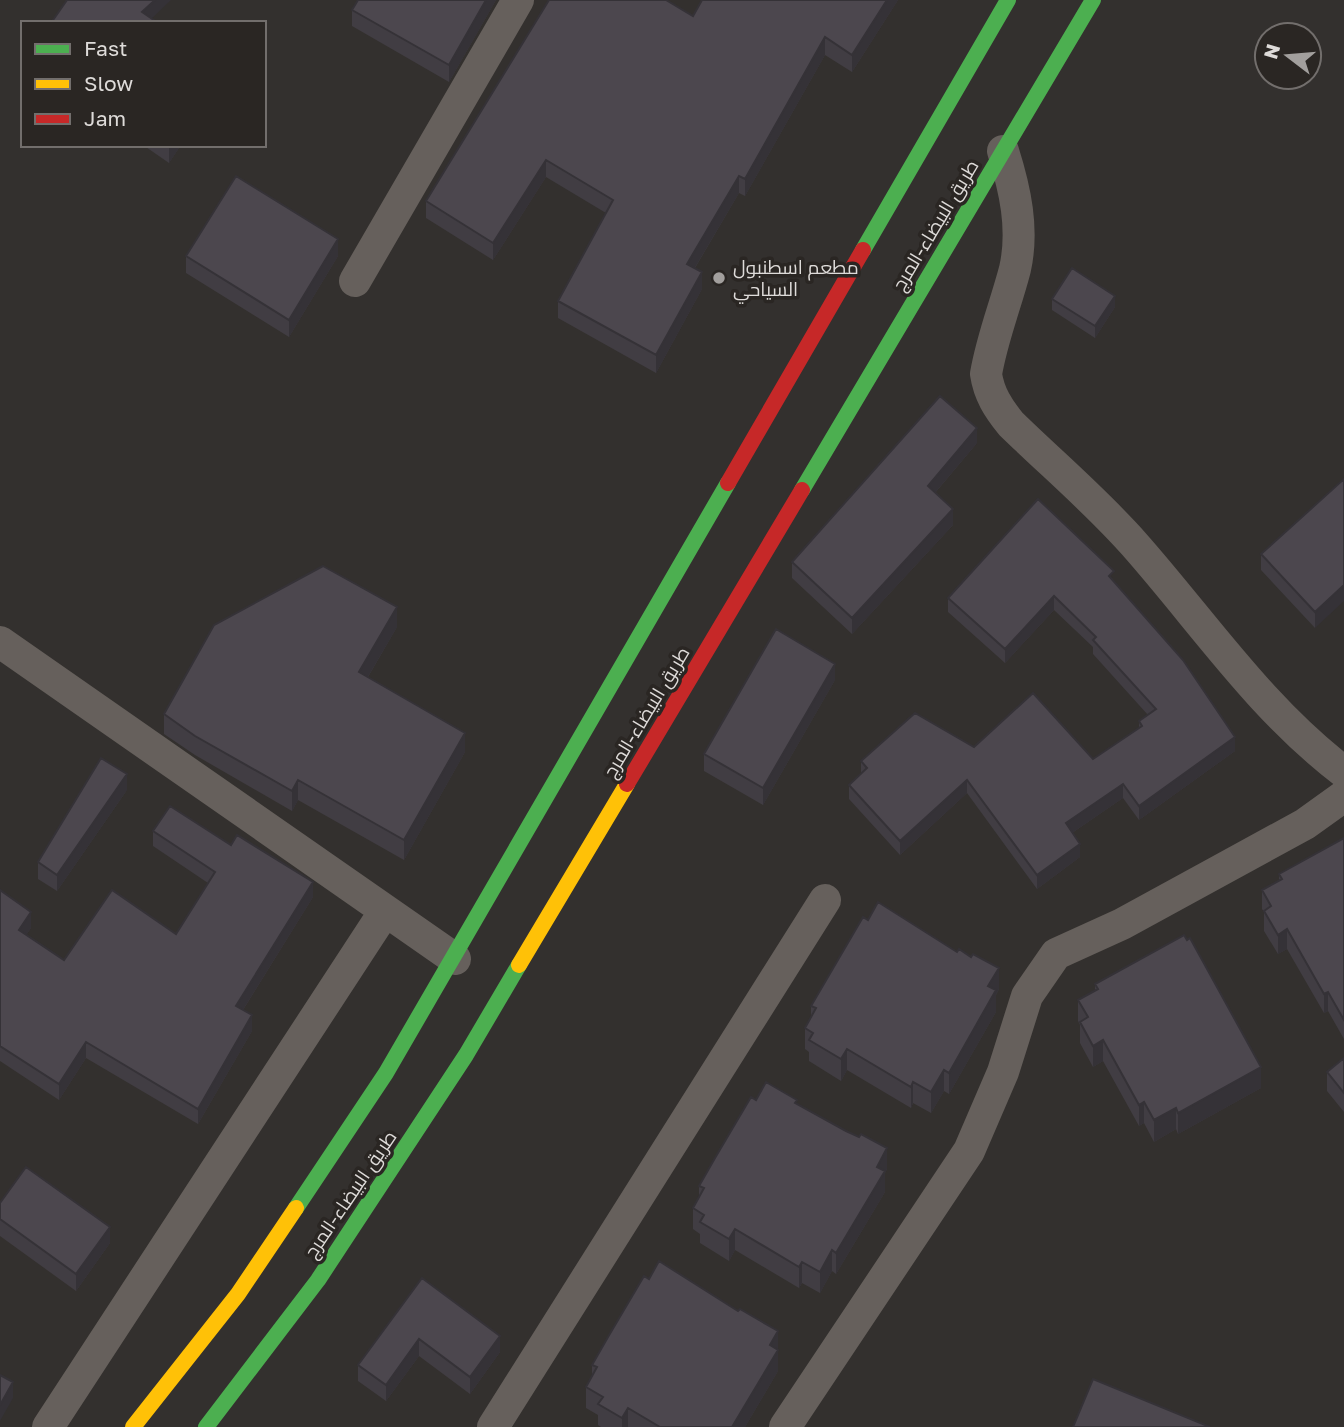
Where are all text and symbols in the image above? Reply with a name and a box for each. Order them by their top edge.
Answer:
legend [21,21,266,147]
north arrow [1253,21,1323,91]
text: Fast [84,35,127,61]
text: N [1258,41,1284,61]
text: Slow [84,70,133,96]
text: Jam [84,105,126,131]
street label: طريق البيضاء-المرج [886,155,985,296]
place label: مطعم اسطنبول السياحي [733,255,859,304]
marker: مطعم اسطنبول السياحي [711,270,727,286]
street label: طريق البيضاء-المرج [597,642,696,783]
street label: طريق البيضاء-المرج [298,1126,403,1264]

